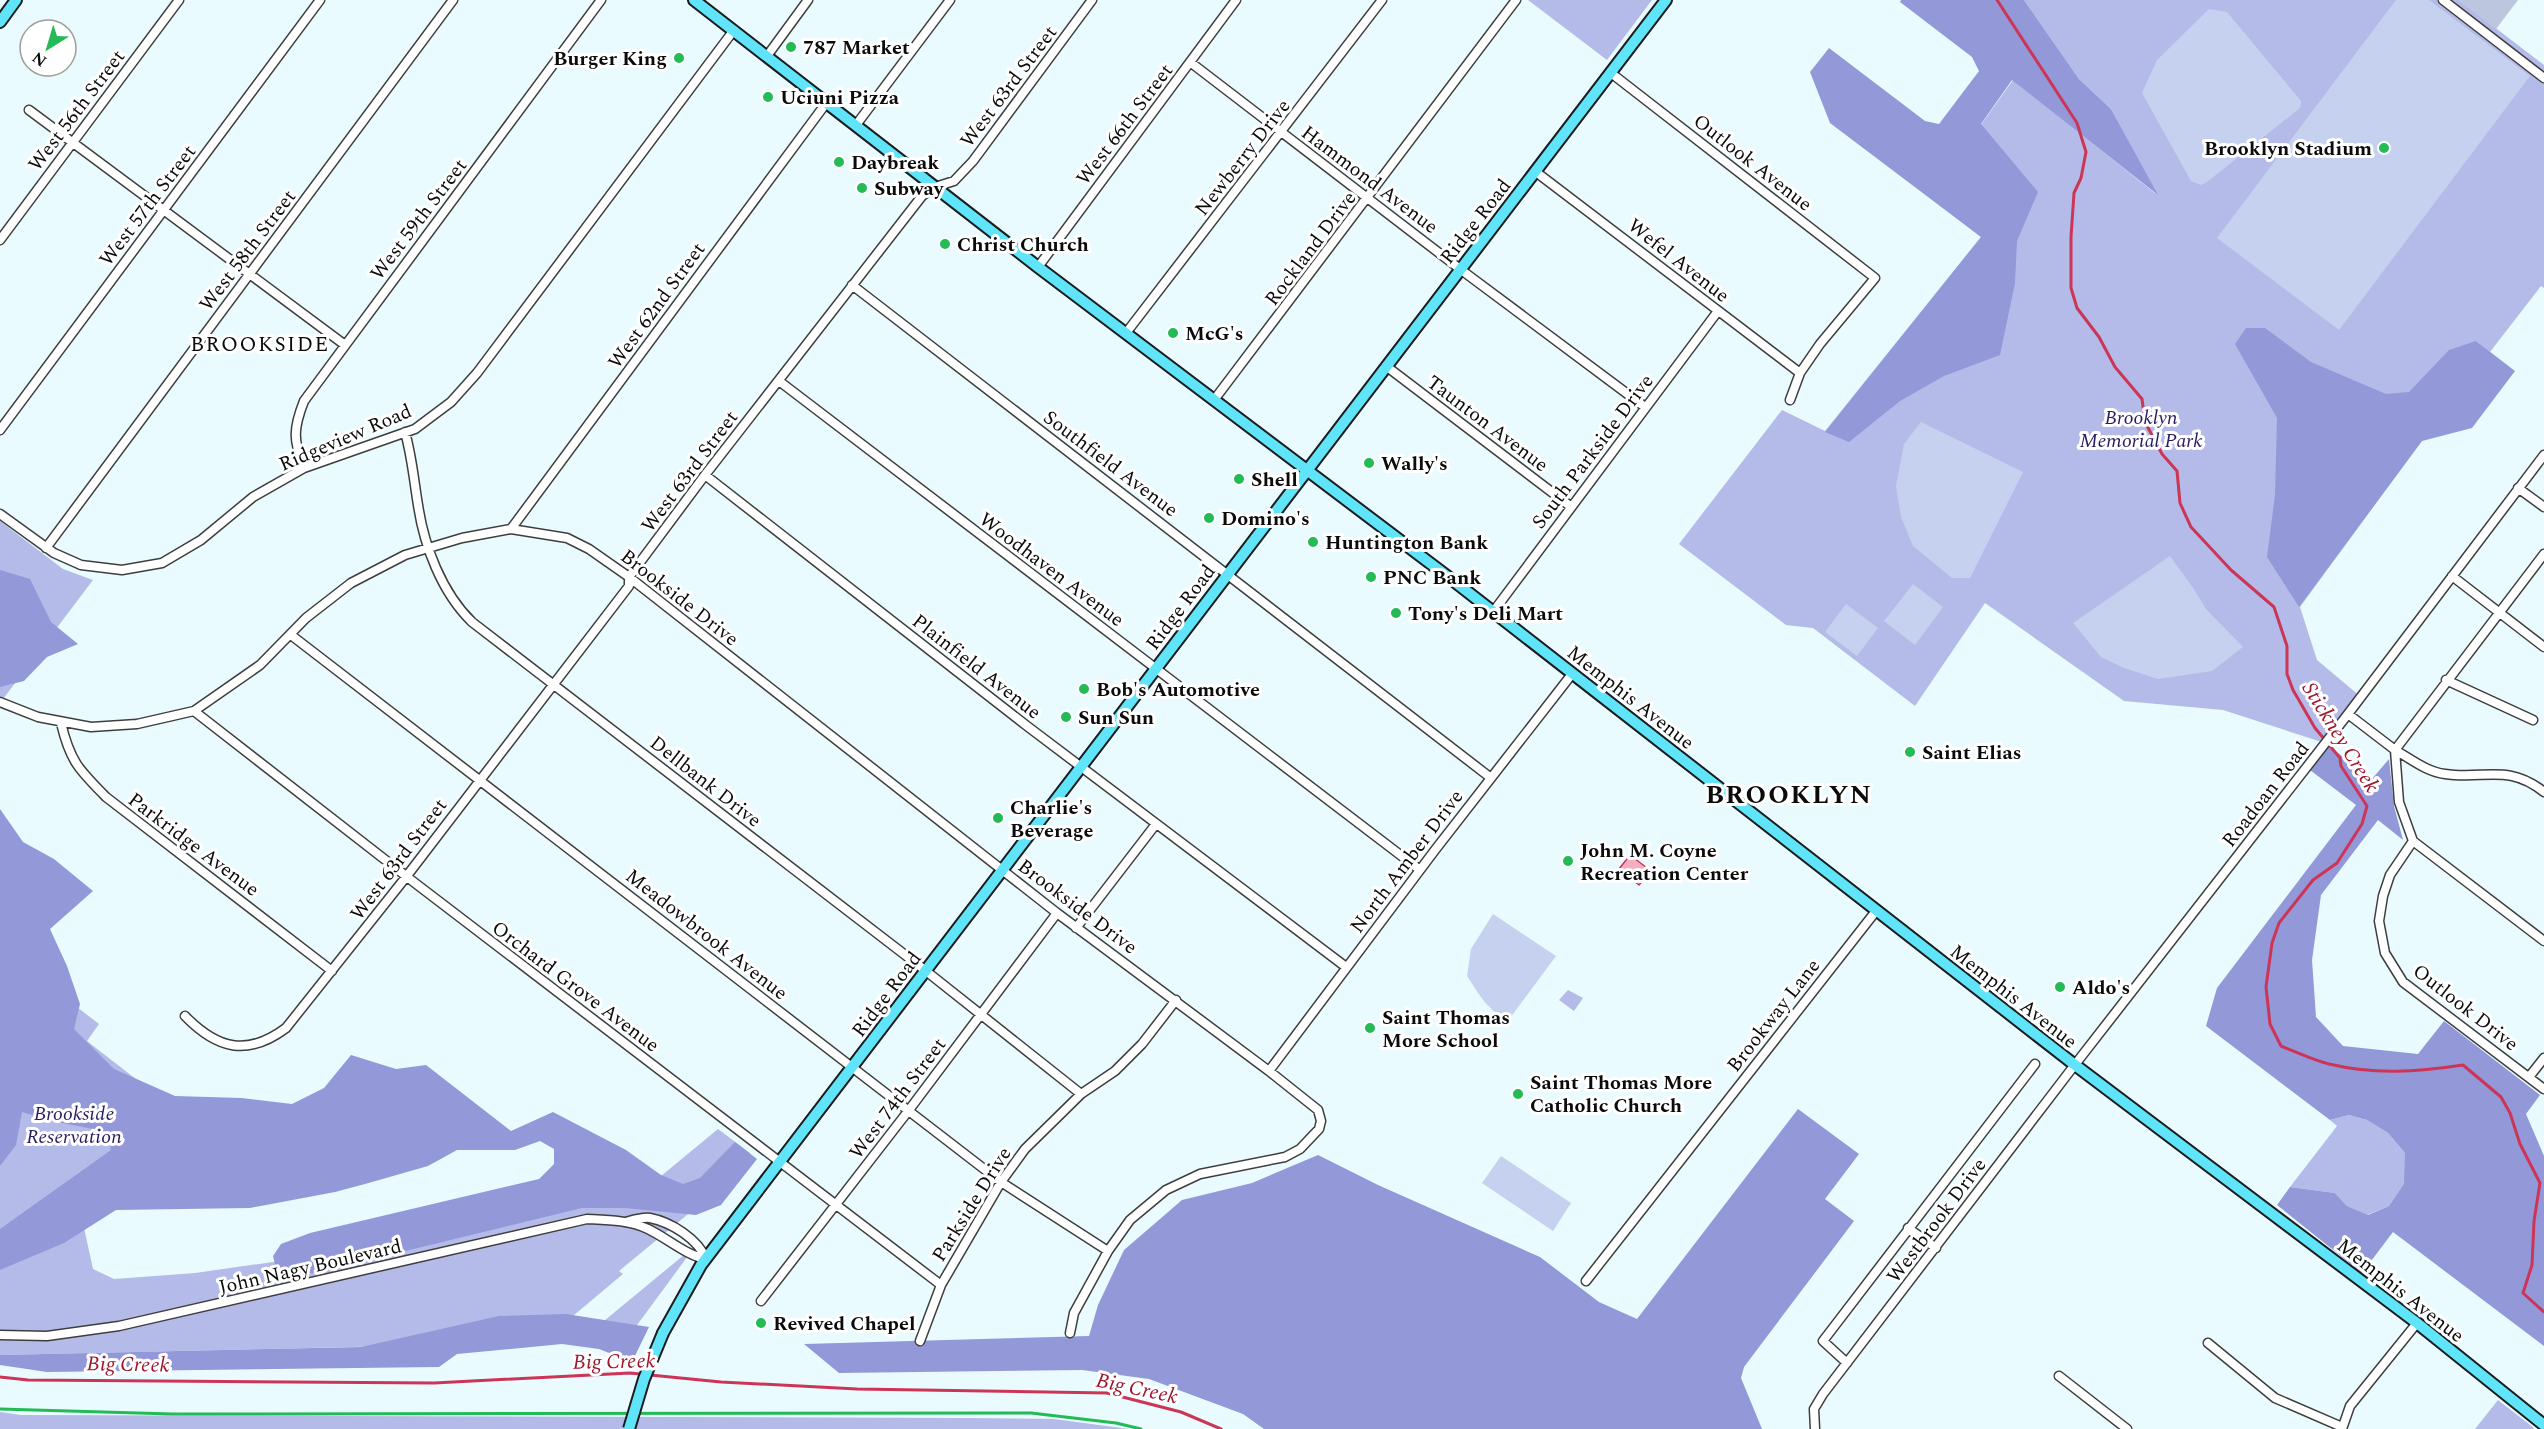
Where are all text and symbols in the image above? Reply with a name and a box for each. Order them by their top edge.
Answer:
north arrow [18,18,78,78]
street label: West 63rd Street [953,19,1065,154]
place label: 787 Market [803,33,910,63]
marker: 787 Market [784,40,798,54]
street label: West 56th Street [21,43,133,178]
place label: Burger King [553,44,667,74]
text: N [27,46,52,73]
marker: Burger King [672,51,686,65]
street label: West 66th Street [1069,57,1181,192]
place label: Uciuni Pizza [780,83,900,113]
marker: Uciuni Pizza [761,90,775,104]
street label: Newberry Drive [1188,93,1298,222]
street label: Outlook Avenue [1686,107,1818,219]
street label: Hammond Avenue [1294,118,1444,241]
place label: Brooklyn Stadium [2204,134,2372,164]
street label: West 57th Street [92,138,204,273]
marker: Brooklyn Stadium [2377,141,2391,155]
place label: Daybreak [851,148,939,178]
street label: West 59th Street [363,152,475,287]
marker: Daybreak [832,155,846,169]
street label: Ridge Road [1433,173,1519,271]
place label: Subway [874,174,945,204]
marker: Subway [855,181,869,195]
street label: West 58th Street [192,183,304,318]
street label: Rockland Drive [1258,185,1364,312]
street label: Wefel Avenue [1621,211,1736,310]
place label: Christ Church [957,230,1089,260]
street label: West 62nd Street [601,236,713,375]
marker: Christ Church [938,237,952,251]
place label: McG's [1185,319,1243,349]
marker: McG's [1166,326,1180,340]
district label: BROOKSIDE [190,329,330,361]
street label: Taunton Avenue [1420,368,1555,480]
street label: South Parkside Drive [1524,368,1661,535]
street label: Ridgeview Road [274,396,416,479]
street label: Southfield Avenue [1036,403,1184,525]
park label: Brooklyn Memorial Park [2079,403,2203,456]
street label: West 63rd Street [634,404,746,539]
place label: Wally's [1381,449,1448,479]
marker: Wally's [1362,456,1376,470]
place label: Shell [1251,465,1298,495]
marker: Shell [1232,472,1246,486]
place label: Domino's [1221,504,1310,534]
street label: Woodhaven Avenue [972,505,1130,635]
marker: Domino's [1202,511,1216,525]
place label: Huntington Bank [1325,528,1488,558]
marker: Huntington Bank [1306,535,1320,549]
street label: Brookside Drive [614,542,745,654]
street label: Ridge Road [1138,558,1223,657]
place label: PNC Bank [1383,563,1481,593]
marker: PNC Bank [1364,570,1378,584]
place label: Tony's Deli Mart [1408,599,1563,629]
marker: Tony's Deli Mart [1389,606,1403,620]
street label: Plainfield Avenue [905,607,1048,727]
street label: Memphis Avenue [1560,638,1701,757]
place label: Bob's Automotive [1096,675,1260,705]
water label: Stickney Creek [2293,676,2387,800]
marker: Bob's Automotive [1077,682,1091,696]
place label: Sun Sun [1078,703,1154,733]
marker: Sun Sun [1059,710,1073,724]
street label: Dellbank Drive [643,728,768,835]
street label: Roadoan Road [2215,735,2317,854]
place label: Saint Elias [1922,738,2021,768]
marker: Saint Elias [1903,745,1917,759]
district label: BROOKLYN [1705,775,1873,815]
street label: North Amber Drive [1343,783,1471,940]
street label: Parkridge Avenue [121,785,266,904]
street label: West 63rd Street [343,792,455,927]
place label: Charlie's Beverage [1010,793,1094,846]
marker: Charlie's Beverage [991,811,1005,825]
place label: John M. Coyne Recreation Center [1580,836,1749,889]
street label: Brookside Drive [1011,852,1144,962]
marker: John M. Coyne Recreation Center [1561,854,1575,868]
street label: Meadowbrook Avenue [619,862,794,1008]
street label: Orchard Grove Avenue [485,914,666,1060]
street label: Memphis Avenue [1943,937,2084,1056]
street label: Ridge Road [844,945,929,1044]
street label: Brookway Lane [1720,952,1828,1079]
street label: Outlook Drive [2406,957,2525,1059]
place label: Aldo's [2072,973,2130,1003]
marker: Aldo's [2053,980,2067,994]
place label: Saint Thomas More School [1382,1003,1510,1056]
marker: Saint Thomas More School [1363,1021,1377,1035]
street label: West 74th Street [842,1031,954,1166]
place label: Saint Thomas More Catholic Church [1530,1068,1712,1121]
marker: Saint Thomas More Catholic Church [1511,1087,1525,1101]
park label: Brookside Reservation [26,1099,122,1152]
street label: Parkside Drive [925,1141,1019,1268]
street label: Westbrook Drive [1880,1152,1994,1290]
street label: John Nagy Boulevard [216,1231,405,1303]
street label: Memphis Avenue [2330,1231,2471,1350]
place label: Revived Chapel [773,1309,916,1339]
marker: Revived Chapel [754,1316,768,1330]
water label: Big Creek [572,1345,656,1379]
water label: Big Creek [86,1348,170,1382]
water label: Big Creek [1093,1365,1181,1413]

